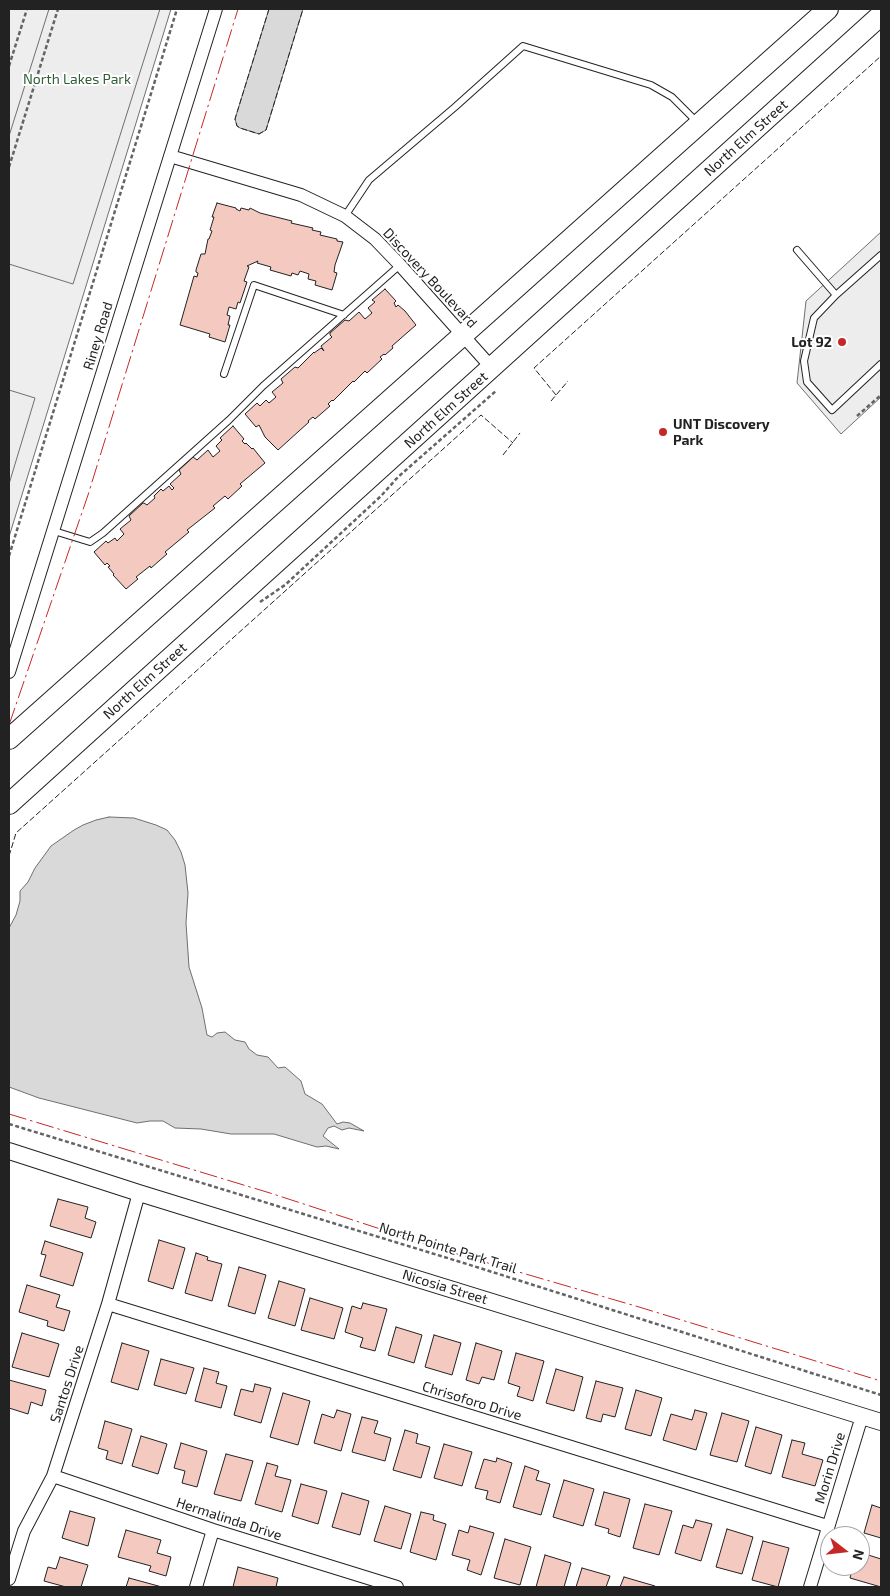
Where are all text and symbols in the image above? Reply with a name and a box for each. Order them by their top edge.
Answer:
park label: North Lakes Park [23,71,131,87]
street label: North Elm Street [701,96,791,180]
street label: Discovery Boulevard [379,225,481,331]
street label: Riney Road [80,300,116,372]
place label: Lot 92 [791,334,832,350]
marker: Lot 92 [836,336,848,348]
street label: North Elm Street [401,368,491,452]
place label: UNT Discovery Park [673,416,770,448]
marker: UNT Discovery Park [657,426,669,438]
street label: North Elm Street [100,639,190,723]
street label: North Pointe Park Trail [377,1219,519,1277]
street label: Nicosia Street [400,1266,490,1308]
street label: Santos Drive [47,1343,87,1425]
street label: Chrisoforo Drive [420,1378,524,1424]
street label: Morin Drive [811,1430,849,1506]
street label: Hermalinda Drive [174,1494,284,1544]
north arrow [820,1526,870,1576]
text: N [849,1548,869,1562]

